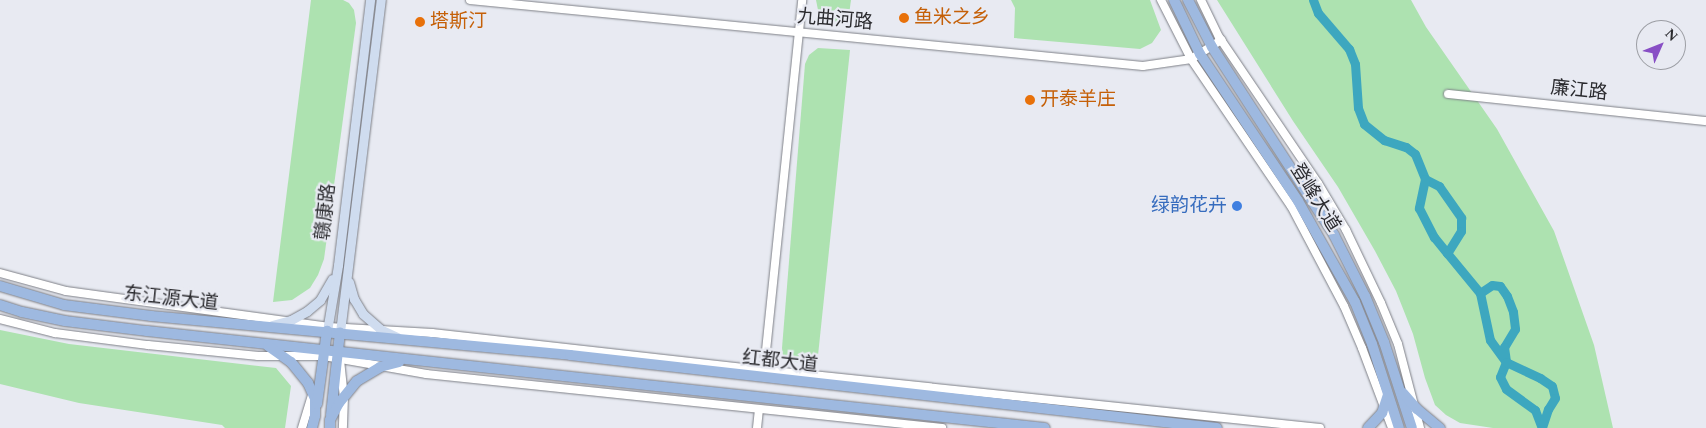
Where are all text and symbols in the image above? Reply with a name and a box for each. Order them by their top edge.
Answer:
street label: 九曲河路 [796,5,874,35]
place label: 鱼米之乡 [914,7,990,29]
place label: 塔斯汀 [430,11,487,33]
marker: 鱼米之乡 [898,12,910,24]
marker: 塔斯汀 [414,16,426,28]
north arrow [1636,20,1686,70]
text: N [1660,24,1683,46]
street label: 廉江路 [1549,77,1609,105]
place label: 开泰羊庄 [1040,89,1116,111]
marker: 开泰羊庄 [1024,94,1036,106]
street label: 登峰大道 [1285,160,1345,236]
street label: 赣康路 [311,182,341,242]
place label: 绿韵花卉 [1151,195,1227,217]
marker: 绿韵花卉 [1231,200,1243,212]
street label: 东江源大道 [123,283,219,315]
street label: 红都大道 [741,347,819,377]

